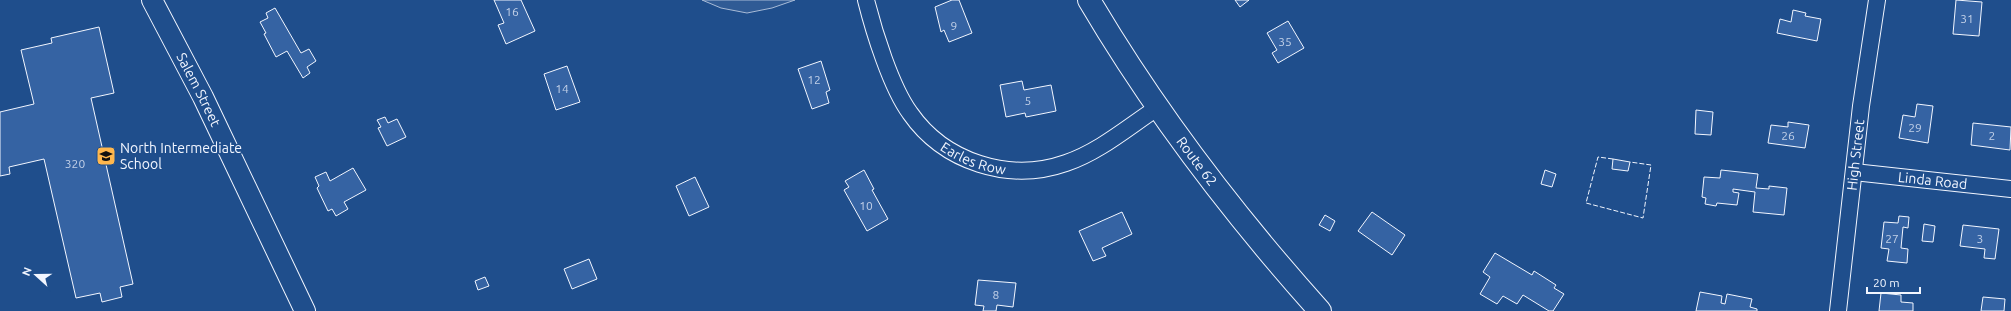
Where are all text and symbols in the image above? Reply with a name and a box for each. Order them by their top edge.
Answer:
house number: 16 [505,5,519,18]
house number: 31 [1960,12,1974,25]
house number: 9 [951,19,957,32]
house number: 35 [1278,35,1292,48]
street label: Salem Street [173,50,224,129]
house number: 12 [807,73,821,86]
house number: 14 [555,82,569,95]
house number: 5 [1025,94,1031,107]
street label: High Street [1844,118,1868,191]
house number: 29 [1908,121,1922,134]
house number: 26 [1781,129,1795,142]
house number: 2 [1989,129,1995,142]
street label: Route 62 [1173,134,1220,189]
street label: Earles Row [938,139,1007,178]
place label: North Intermediate School [120,140,242,172]
school or university icon: North Intermediate School [95,145,117,167]
house number: 320 [65,157,85,170]
street label: Linda Road [1897,169,1968,192]
house number: 10 [859,199,873,212]
house number: 27 [1885,232,1899,245]
house number: 3 [1977,232,1983,245]
north arrow [16,255,56,295]
text: N [20,265,34,277]
scale bar [1867,269,1920,295]
text: 20 m [1873,276,1900,289]
house number: 8 [993,288,1000,301]

